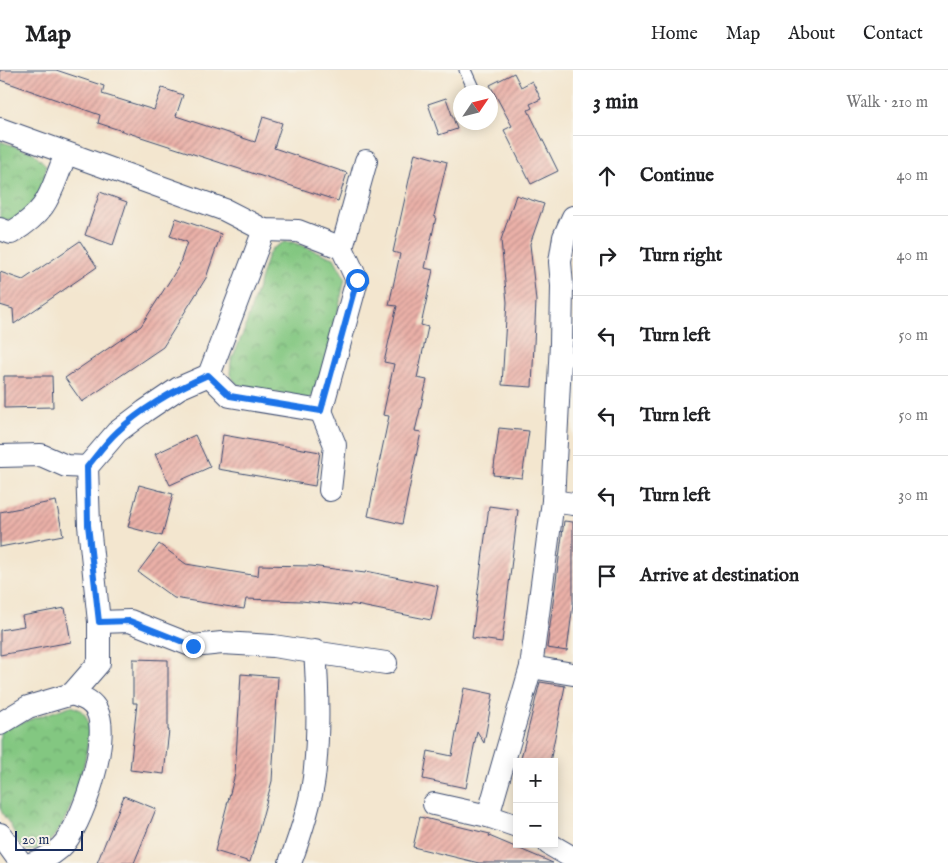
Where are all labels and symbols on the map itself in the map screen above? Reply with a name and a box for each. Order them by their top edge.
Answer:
north arrow [453,85,498,130]
route start [346,269,369,292]
route end [182,635,205,658]
scale bar [15,828,82,851]

